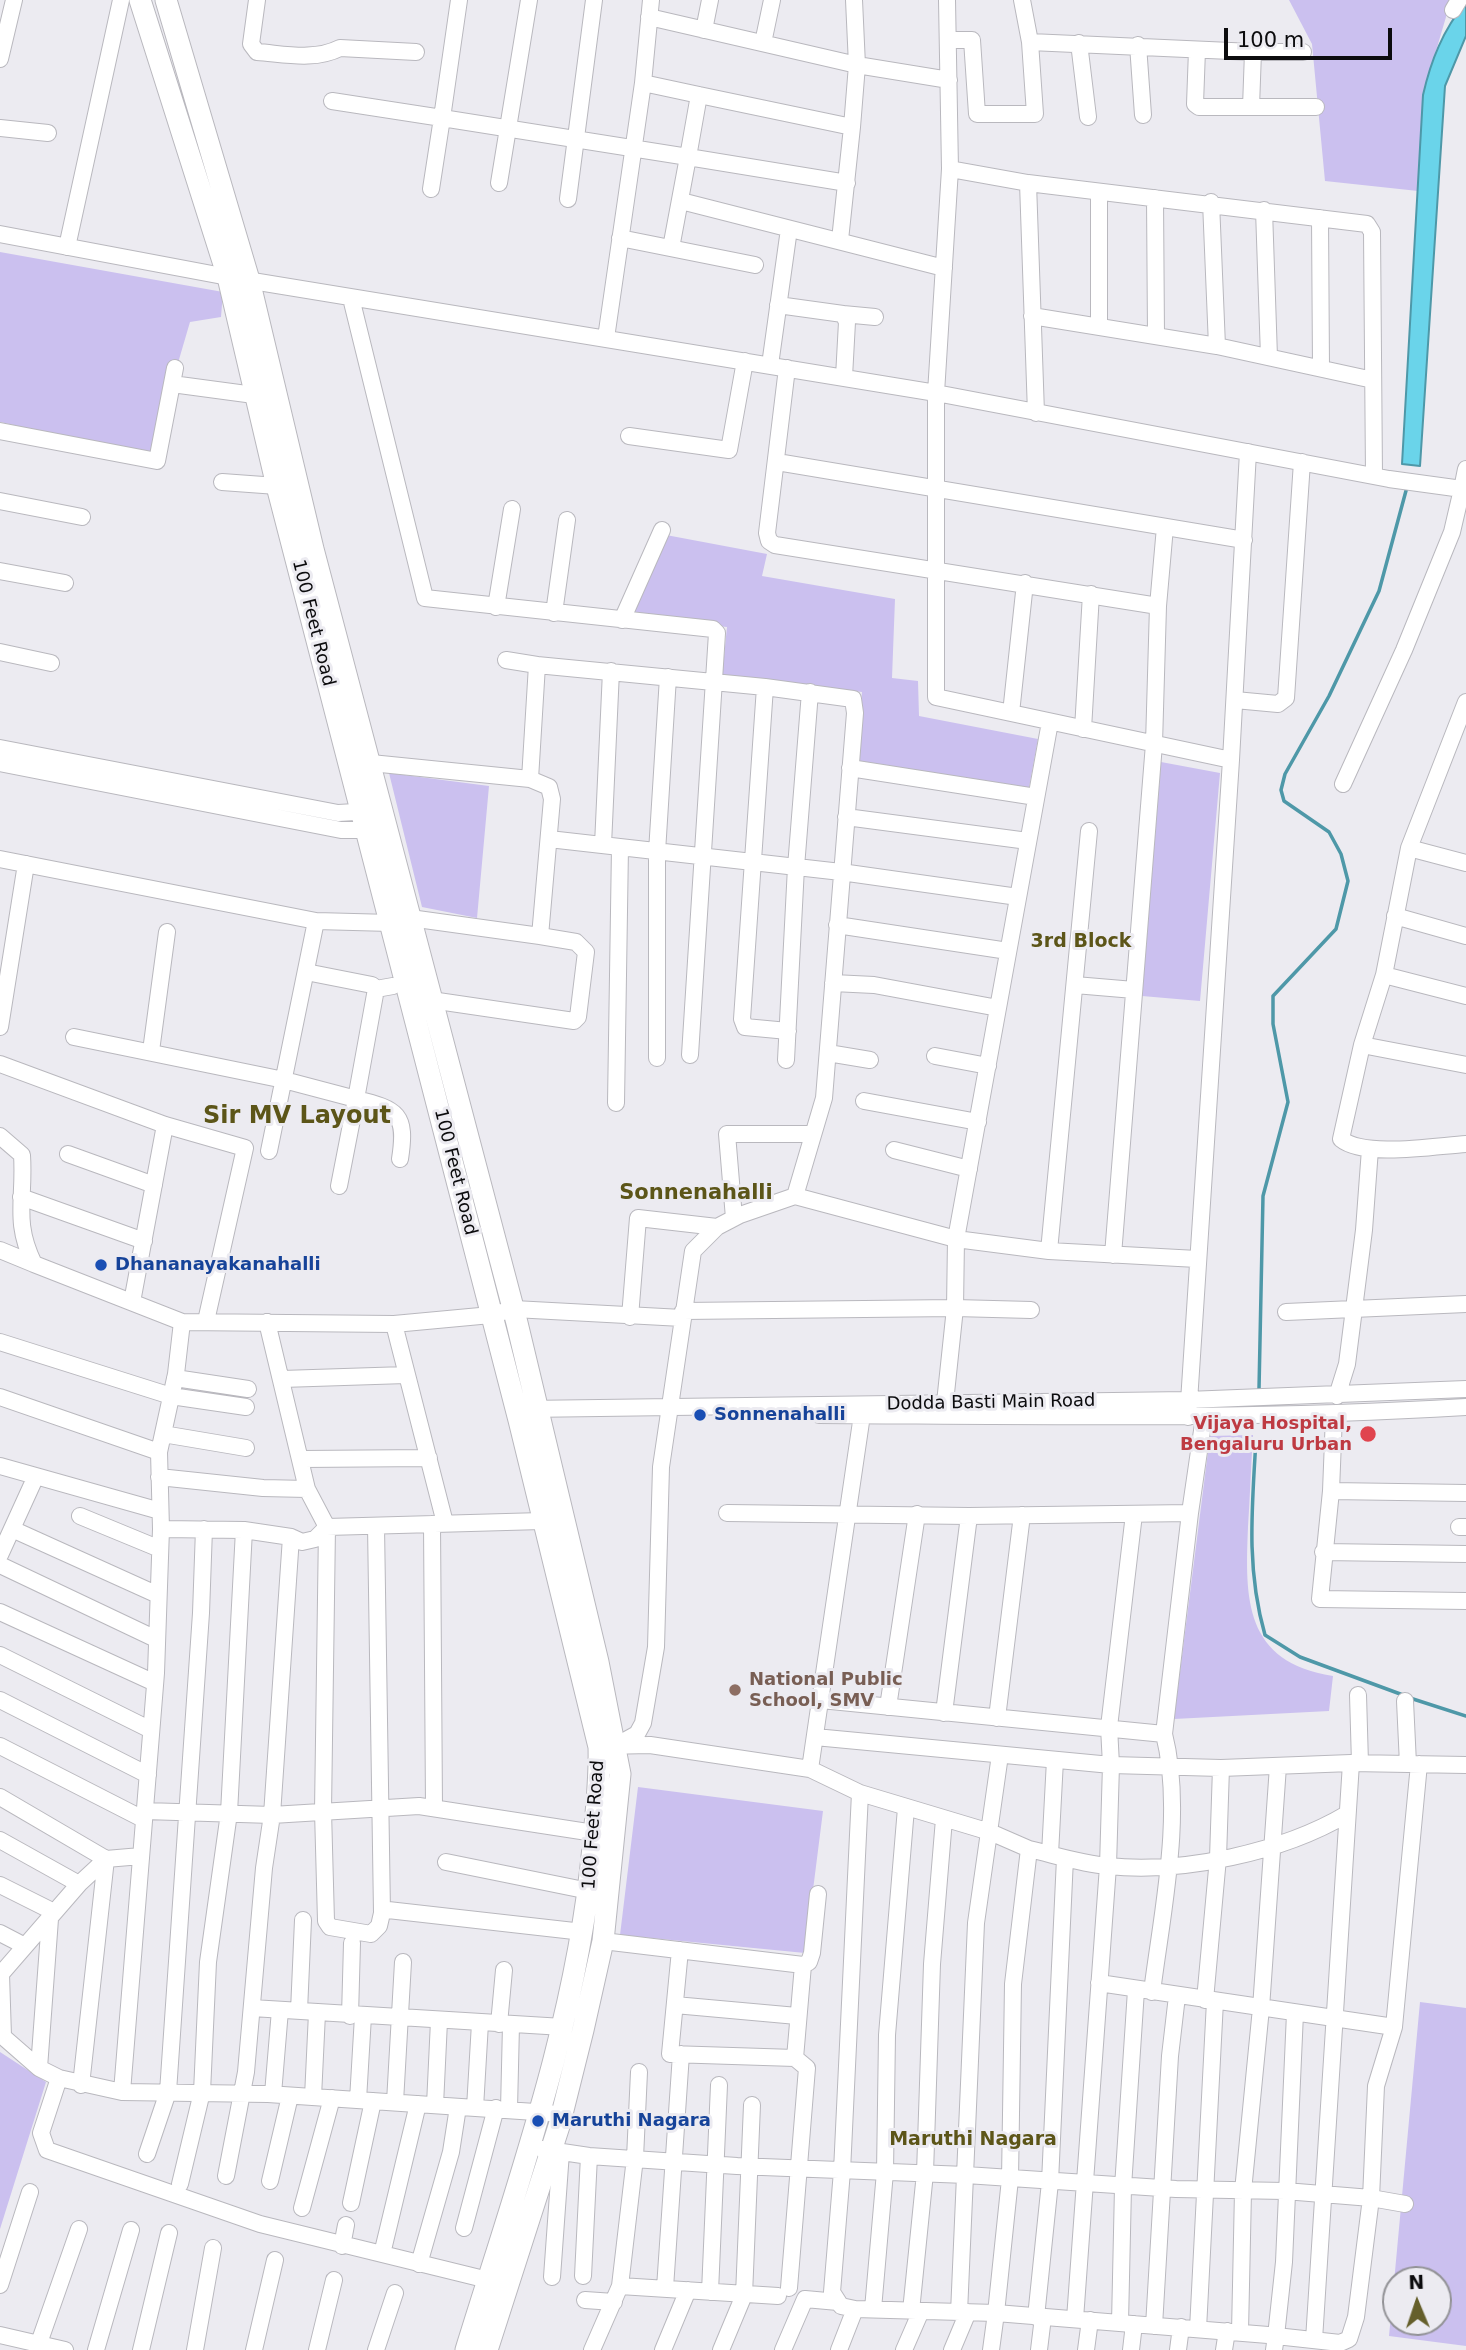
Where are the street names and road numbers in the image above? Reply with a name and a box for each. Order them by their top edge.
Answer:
street label: 100 Feet Road [287,558,339,688]
street label: 100 Feet Road [429,1107,481,1237]
street label: Dodda Basti Main Road [886,1390,1096,1416]
street label: 100 Feet Road [579,1760,609,1890]

